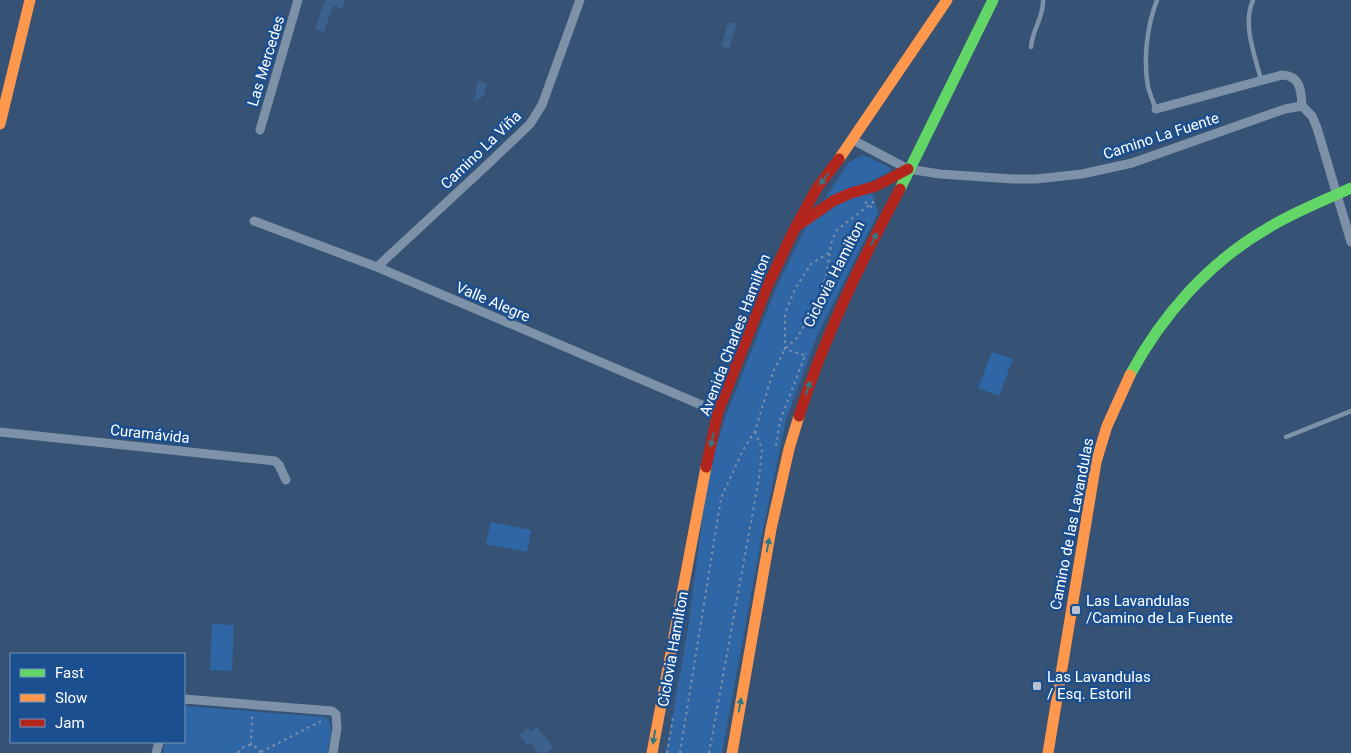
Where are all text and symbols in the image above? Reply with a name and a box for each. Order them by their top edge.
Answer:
street label: Las Mercedes [244,14,288,108]
street label: Camino La Viña [437,107,525,193]
street label: Camino La Fuente [1101,109,1221,163]
one-way arrow [818,172,829,185]
street label: Ciclovia Hamilton [799,218,869,330]
one-way arrow [870,232,878,246]
street label: Avenida Charles Hamilton [696,251,774,419]
street label: Valle Alegre [453,278,533,326]
one-way arrow [805,380,813,395]
street label: Curamávida [109,421,191,447]
one-way arrow [708,433,716,448]
street label: Camino de las Lavandulas [1046,437,1098,611]
one-way arrow [764,536,772,552]
street label: Ciclovia Hamilton [654,590,692,708]
place label: Las Lavandulas /Camino de La Fuente [1086,592,1233,627]
marker: Las Lavandulas /Camino de La Fuente [1070,604,1082,616]
legend [10,653,185,743]
text: Fast [55,664,84,682]
place label: Las Lavandulas / Esq. Estoril [1047,668,1151,703]
marker: Las Lavandulas / Esq. Estoril [1031,680,1043,692]
text: Slow [55,689,87,707]
one-way arrow [737,697,745,713]
text: Jam [55,714,85,732]
one-way arrow [650,729,658,745]

